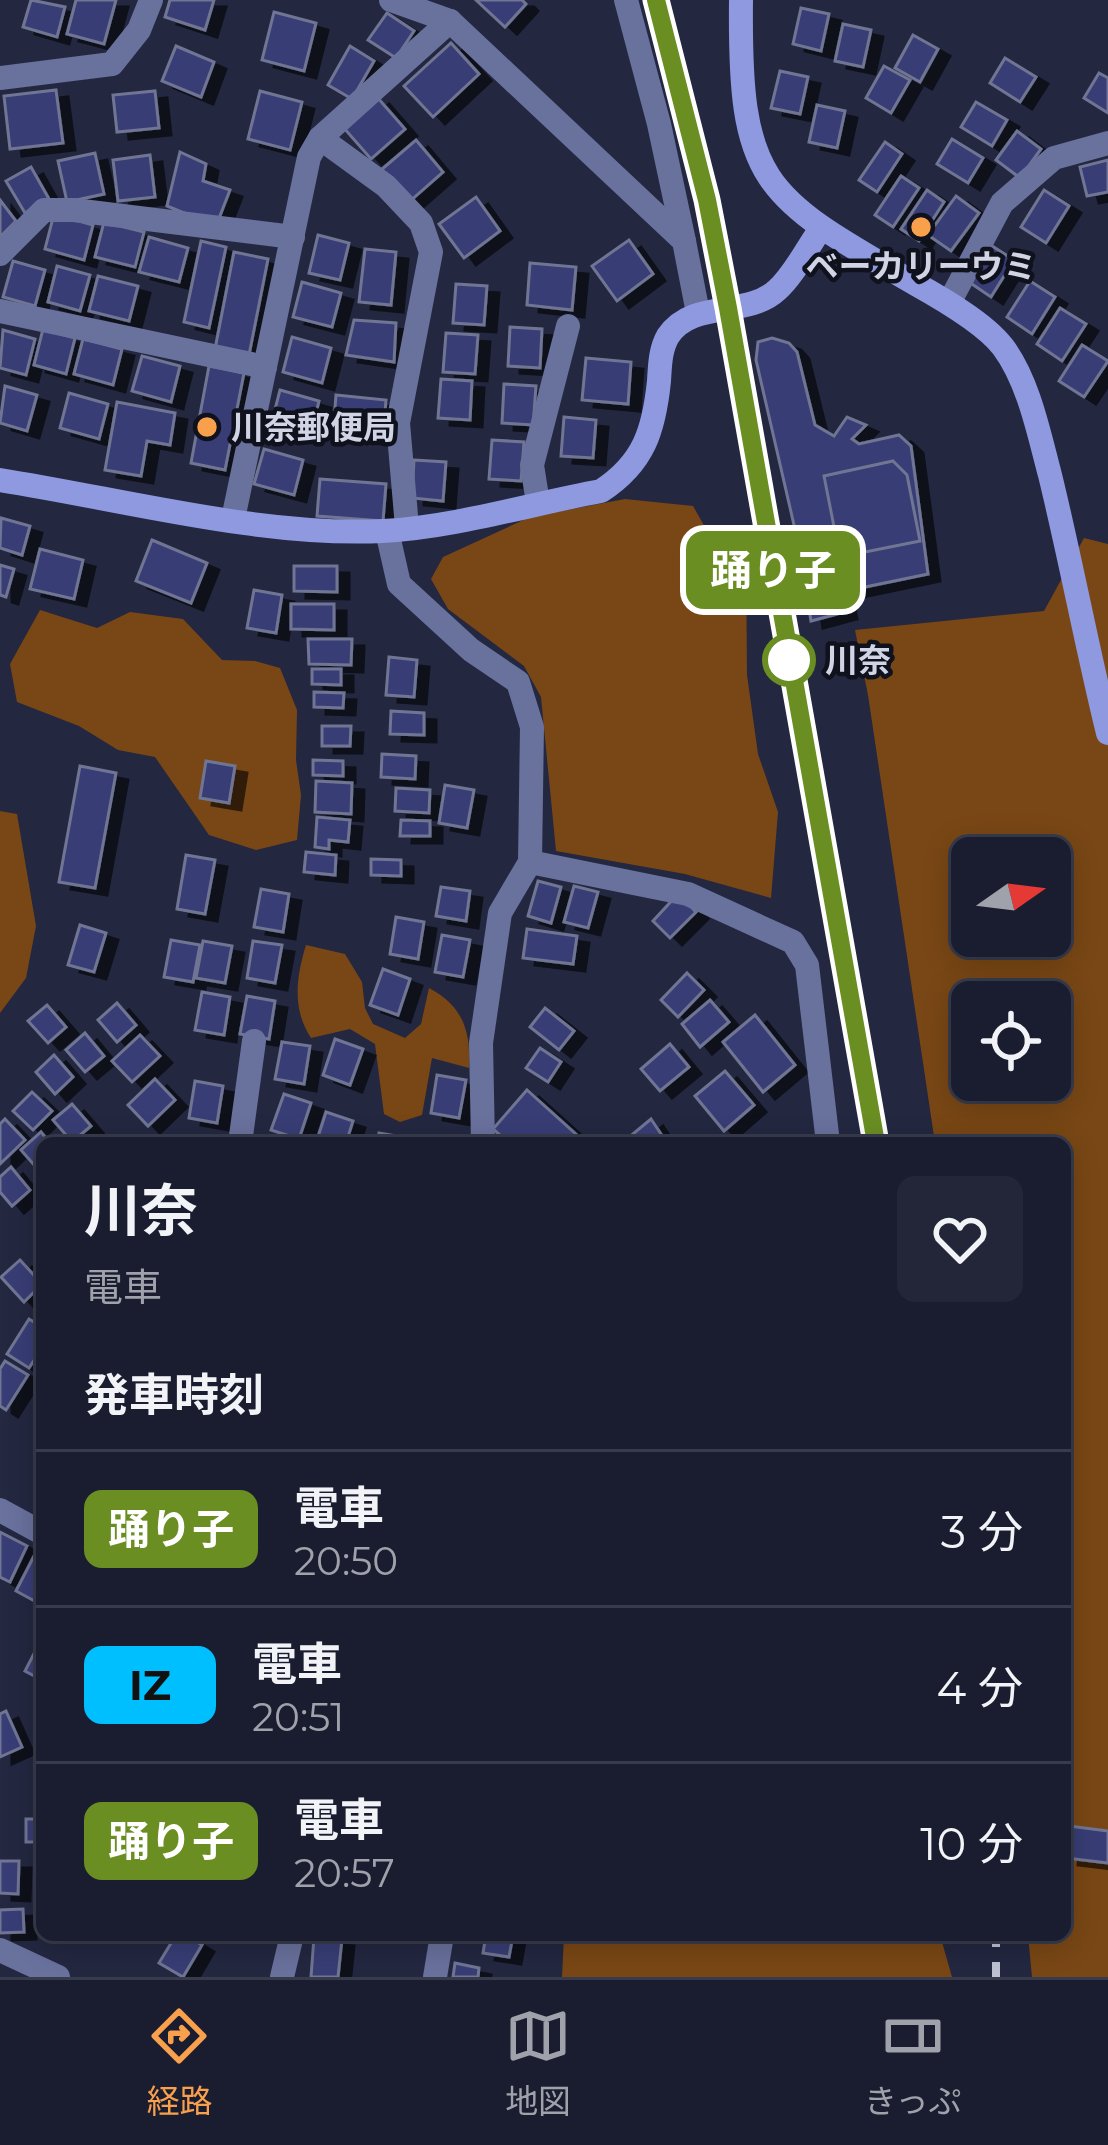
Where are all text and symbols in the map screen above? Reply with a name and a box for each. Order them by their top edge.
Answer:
marker: ベーカリーウミ [908,214,934,240]
place label: ベーカリーウミ [806,246,1037,286]
place label: 川奈郵便局 [231,407,396,447]
marker: 川奈郵便局 [194,414,220,440]
line badge: 踊り子 [704,531,842,609]
text: 踊り子 [710,544,836,596]
marker: 川奈 [764,635,814,685]
place label: 川奈 [825,640,891,680]
north arrow [951,837,1071,957]
map controls [951,837,1071,1101]
button: locate [951,981,1071,1101]
text: 川奈 [84,1176,198,1245]
button: heart [897,1176,1023,1302]
text: 電車 [84,1263,162,1311]
text: 発車時刻 [84,1367,264,1422]
text: 電車 [294,1480,384,1535]
text: 踊り子 [108,1503,234,1555]
text: 3 分 [941,1504,1023,1559]
text: 20:50 [294,1537,398,1585]
text: 電車 [252,1636,342,1691]
text: IZ [129,1659,171,1711]
text: 4 分 [936,1660,1023,1715]
text: 20:51 [252,1693,344,1741]
text: 電車 [294,1792,384,1847]
text: 踊り子 [108,1815,234,1867]
text: 10 分 [920,1816,1023,1871]
text: 20:57 [294,1849,395,1897]
tab: 経路 [146,2003,212,2123]
tab: 地図 [505,2003,571,2123]
tab: きっぷ [864,2003,962,2123]

